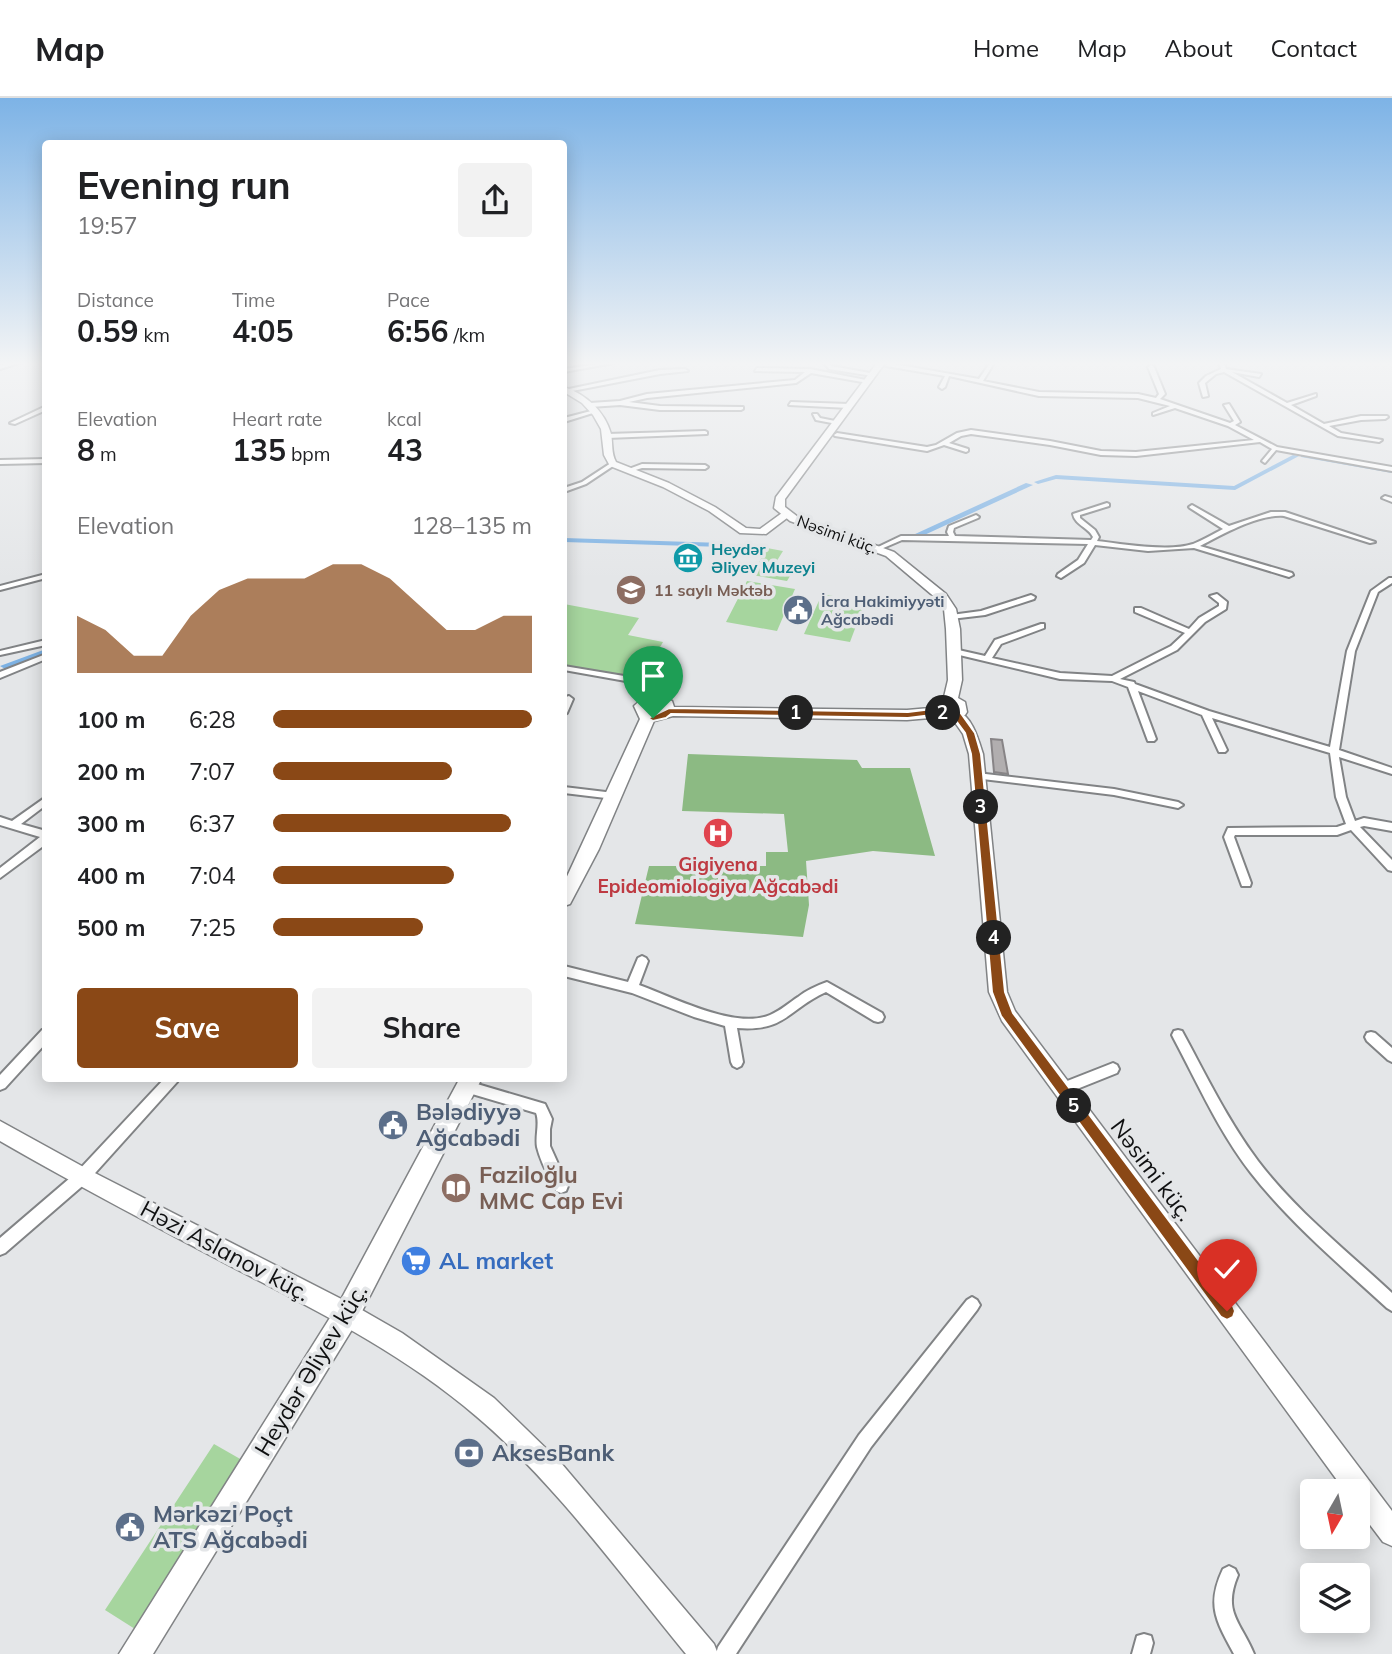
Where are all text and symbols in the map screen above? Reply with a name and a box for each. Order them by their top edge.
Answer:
text: Map [35,28,105,69]
text: Home [973,33,1039,63]
text: Map [1077,33,1127,63]
text: About [1165,33,1233,63]
text: Contact [1271,33,1357,63]
text: Evening run [77,161,291,209]
button: share [458,163,532,237]
text: 19:57 [77,211,137,240]
text: Distance [77,288,154,312]
text: Time [232,288,275,312]
text: Pace [387,288,430,312]
text: 0.59 [77,312,138,350]
text: 4:05 [232,312,293,350]
text: 6:56 [387,312,448,350]
text: km [138,323,170,347]
text: /km [448,323,485,347]
text: Elevation [77,407,157,431]
text: Heart rate [232,407,322,431]
text: kcal [387,407,422,431]
text: 8 [77,431,95,469]
text: 135 [232,431,286,469]
text: 43 [387,431,423,469]
text: m [95,442,117,466]
text: bpm [286,442,330,466]
street label: Nəsimi küç. [794,510,880,558]
text: Elevation [77,511,174,540]
text: 128–135 m [411,511,532,540]
place label: Heydər Əliyev Muzeyi [711,539,815,577]
museum icon: Heydər Əliyev Muzeyi [671,541,705,575]
school or university icon: 11 saylı Məktəb [614,573,648,607]
place label: 11 saylı Məktəb [654,580,773,600]
place label: İcra Hakimiyyəti Ağcabədi [821,591,945,629]
public building icon: İcra Hakimiyyəti Ağcabədi [781,593,815,627]
pin [623,646,683,718]
icon: arrive [634,657,672,695]
pin: 1 [778,696,814,730]
pin: 2 [926,696,960,730]
text: 1 [790,700,801,724]
text: 2 [937,700,948,724]
text: 100 m [77,705,145,734]
text: 6:28 [189,705,236,734]
text: 200 m [77,757,145,786]
text: 7:07 [189,757,236,786]
pin: 3 [964,790,998,824]
text: 3 [975,794,986,818]
text: 300 m [77,809,145,838]
text: 6:37 [189,809,236,838]
hospital icon: Gigiyena Epideomiologiya Ağcabədi [701,816,735,850]
place label: Gigiyena Epideomiologiya Ağcabədi [597,852,839,898]
text: 400 m [77,861,145,890]
text: 7:04 [189,861,236,890]
text: 500 m [77,913,145,942]
text: 7:25 [189,913,236,942]
pin: 4 [976,920,1012,956]
text: 4 [988,925,999,949]
button: Save [77,988,298,1068]
button: Share [312,988,532,1068]
pin: 5 [1056,1088,1092,1124]
text: 5 [1068,1093,1079,1117]
place label: Bələdiyyə Ağcabədi [416,1097,521,1152]
public building icon: Bələdiyyə Ağcabədi [376,1108,410,1142]
street label: Nəsimi küç. [1105,1113,1200,1226]
place label: Faziloğlu MMC Cap Evi [479,1160,623,1215]
library icon: Faziloğlu MMC Cap Evi [439,1171,473,1205]
street label: Həzi Aslanov küç. [136,1194,315,1307]
pin [1197,1239,1257,1311]
supermarket icon: AL market [399,1244,433,1278]
place label: AL market [439,1246,553,1275]
icon: check [1208,1250,1246,1288]
street label: Heydər Əliyev küç. [248,1278,373,1461]
bank icon: AksesBank [452,1436,486,1470]
place label: AksesBank [492,1438,615,1467]
north arrow [1300,1479,1370,1549]
map controls [1300,1479,1370,1633]
place label: Mərkəzi Poçt ATS Ağcabədi [153,1499,308,1554]
public building icon: Mərkəzi Poçt ATS Ağcabədi [113,1510,147,1544]
button: layers [1300,1563,1370,1633]

